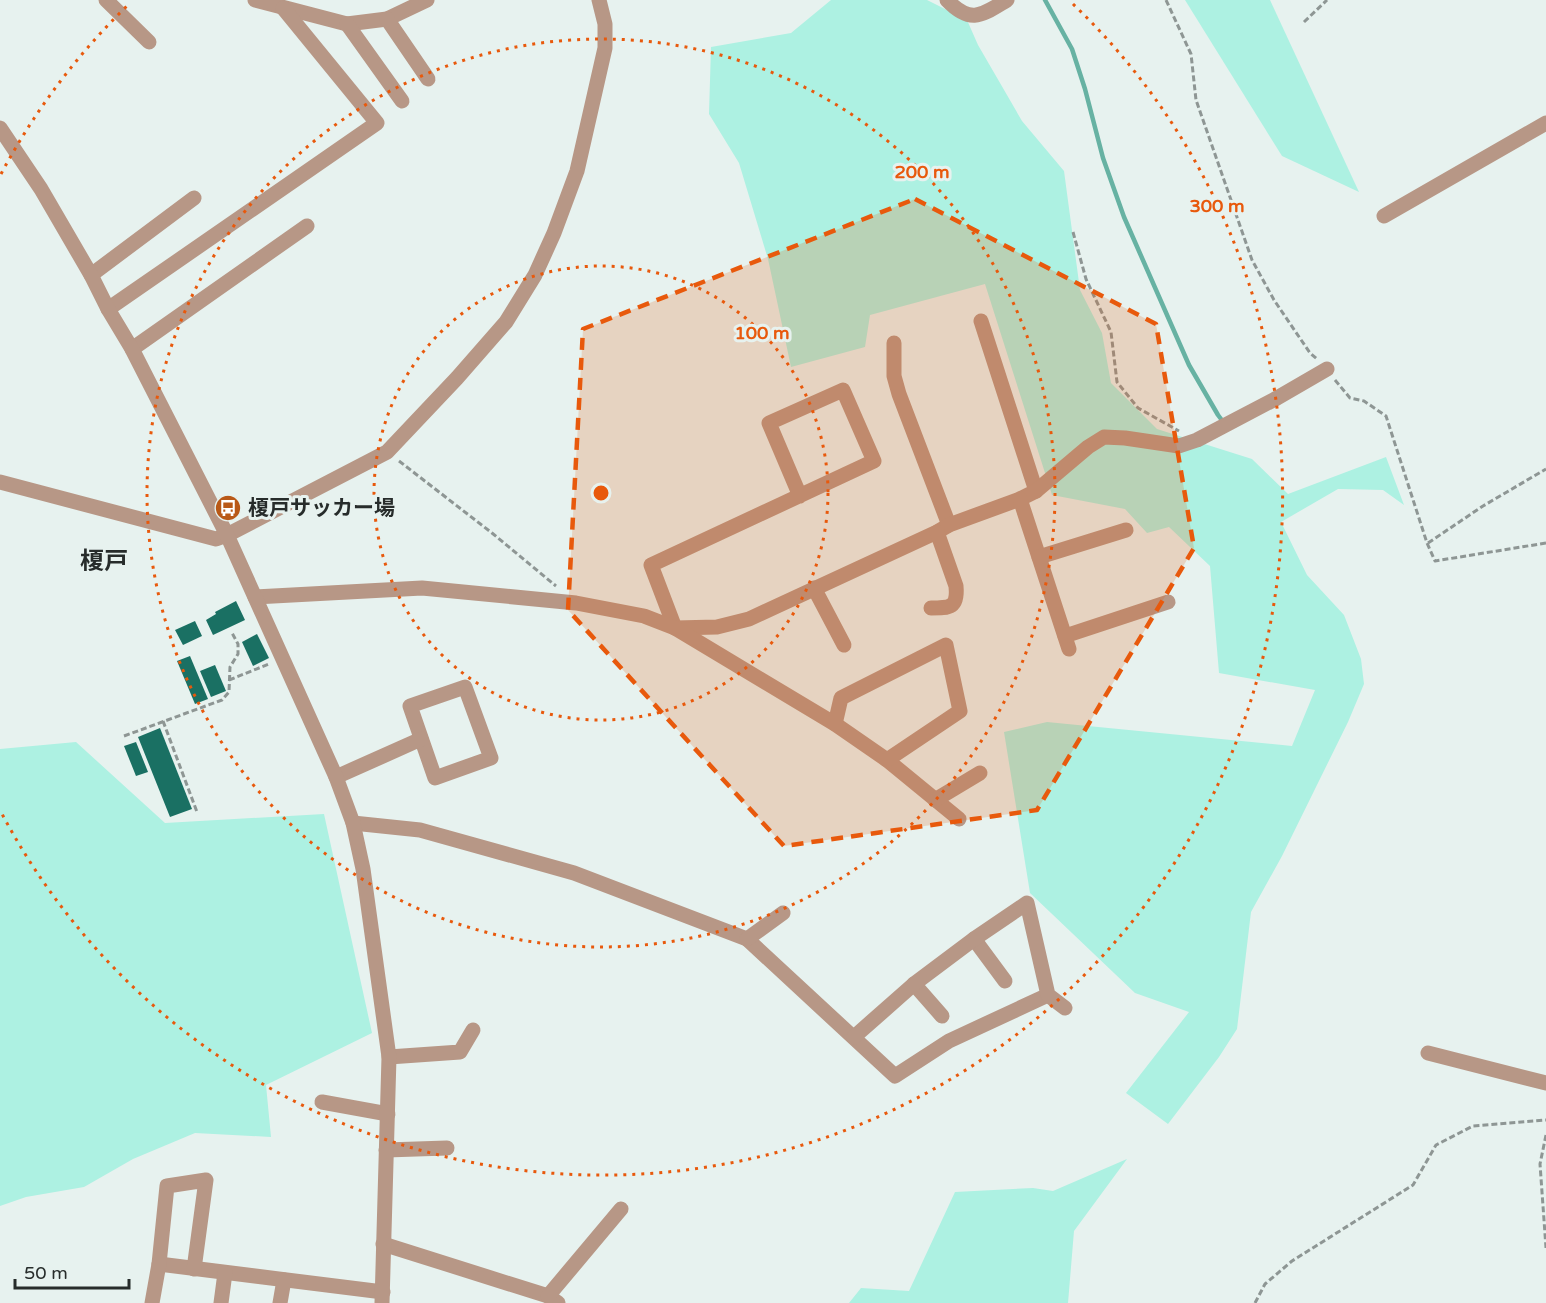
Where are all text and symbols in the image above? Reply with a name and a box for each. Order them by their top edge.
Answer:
text: 200 m [894,161,950,183]
text: 300 m [1189,195,1245,217]
text: 100 m [734,322,790,344]
centre of rings [591,483,611,503]
bus stop icon: 榎戸サッカー場 [213,493,243,523]
place label: 榎戸サッカー場 [248,496,395,521]
district label: 榎戸 [80,547,128,576]
scale bar [15,1252,129,1290]
text: 50 m [24,1262,68,1284]

